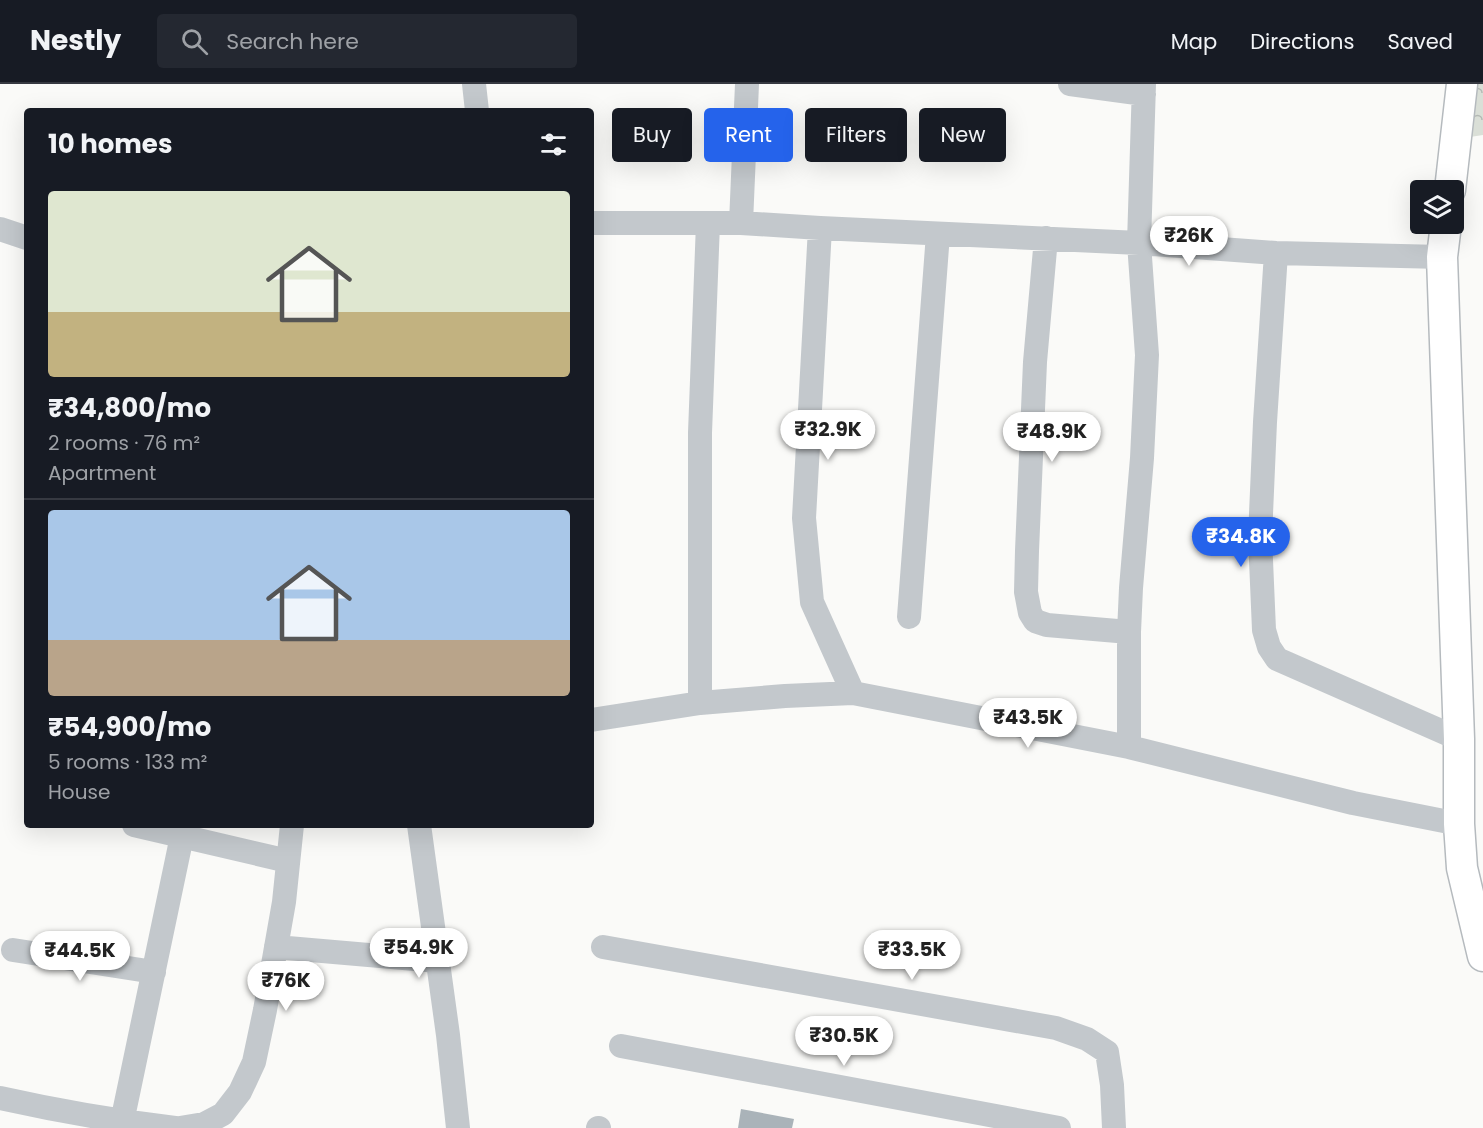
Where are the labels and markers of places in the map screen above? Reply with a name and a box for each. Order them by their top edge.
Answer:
pin: ₹26K [1153,216,1225,267]
pin: ₹32.9K [779,410,877,461]
pin: ₹48.9K [1003,412,1101,463]
pin: ₹34.8K [1192,517,1290,568]
pin: ₹43.5K [979,698,1077,749]
pin: ₹54.9K [370,928,468,979]
pin: ₹33.5K [863,930,961,981]
pin: ₹44.5K [31,931,129,982]
pin: ₹76K [250,961,322,1012]
pin: ₹30.5K [795,1016,893,1067]

